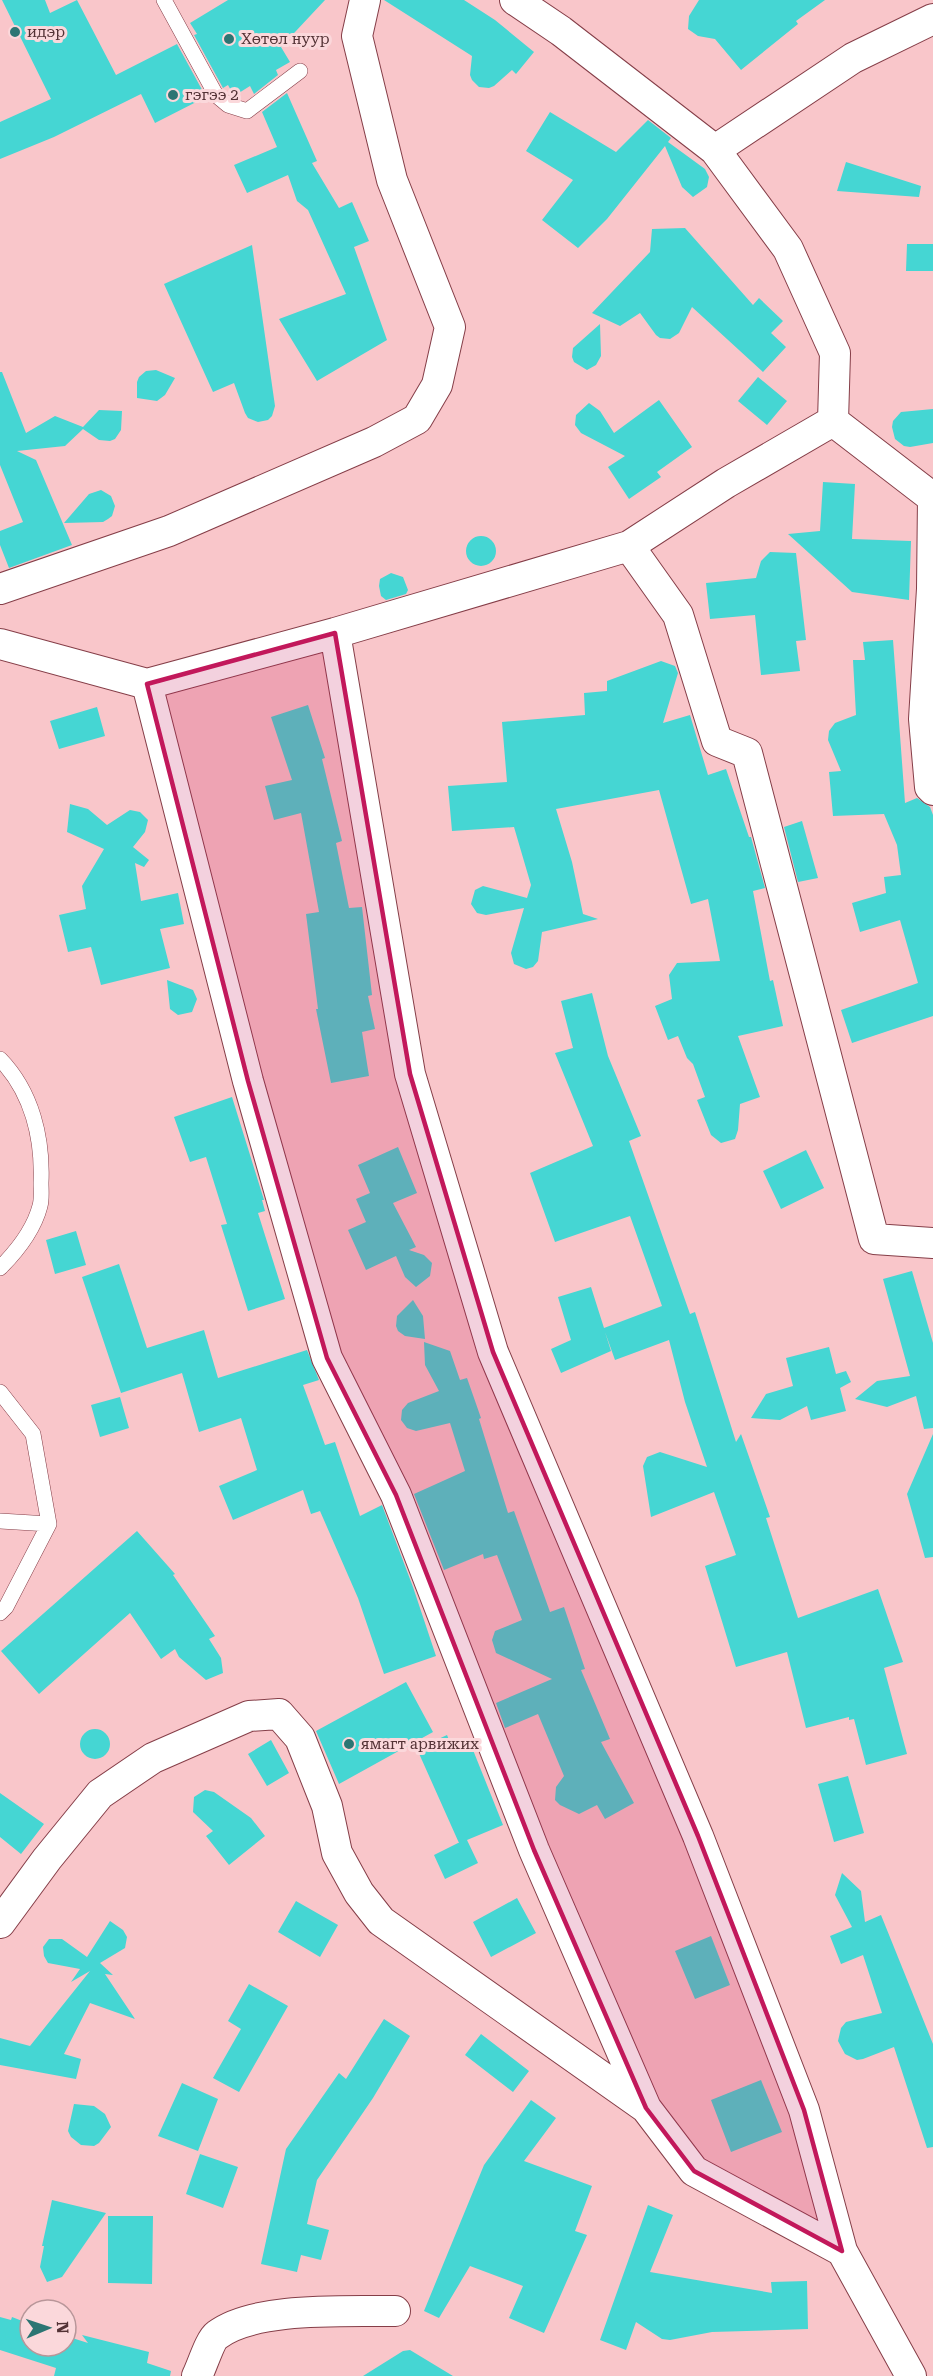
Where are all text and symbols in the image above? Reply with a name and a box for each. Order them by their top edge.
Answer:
place label: идэр [27,23,65,41]
marker: идэр [8,25,22,39]
place label: Хөтөл нуур [241,30,330,48]
marker: Хөтөл нуур [222,32,236,46]
place label: гэгээ 2 [185,86,239,104]
marker: гэгээ 2 [166,88,180,102]
place label: ямагт арвижих [361,1735,479,1753]
marker: ямагт арвижих [342,1737,356,1751]
north arrow [18,2298,78,2358]
text: N [53,2321,72,2334]

